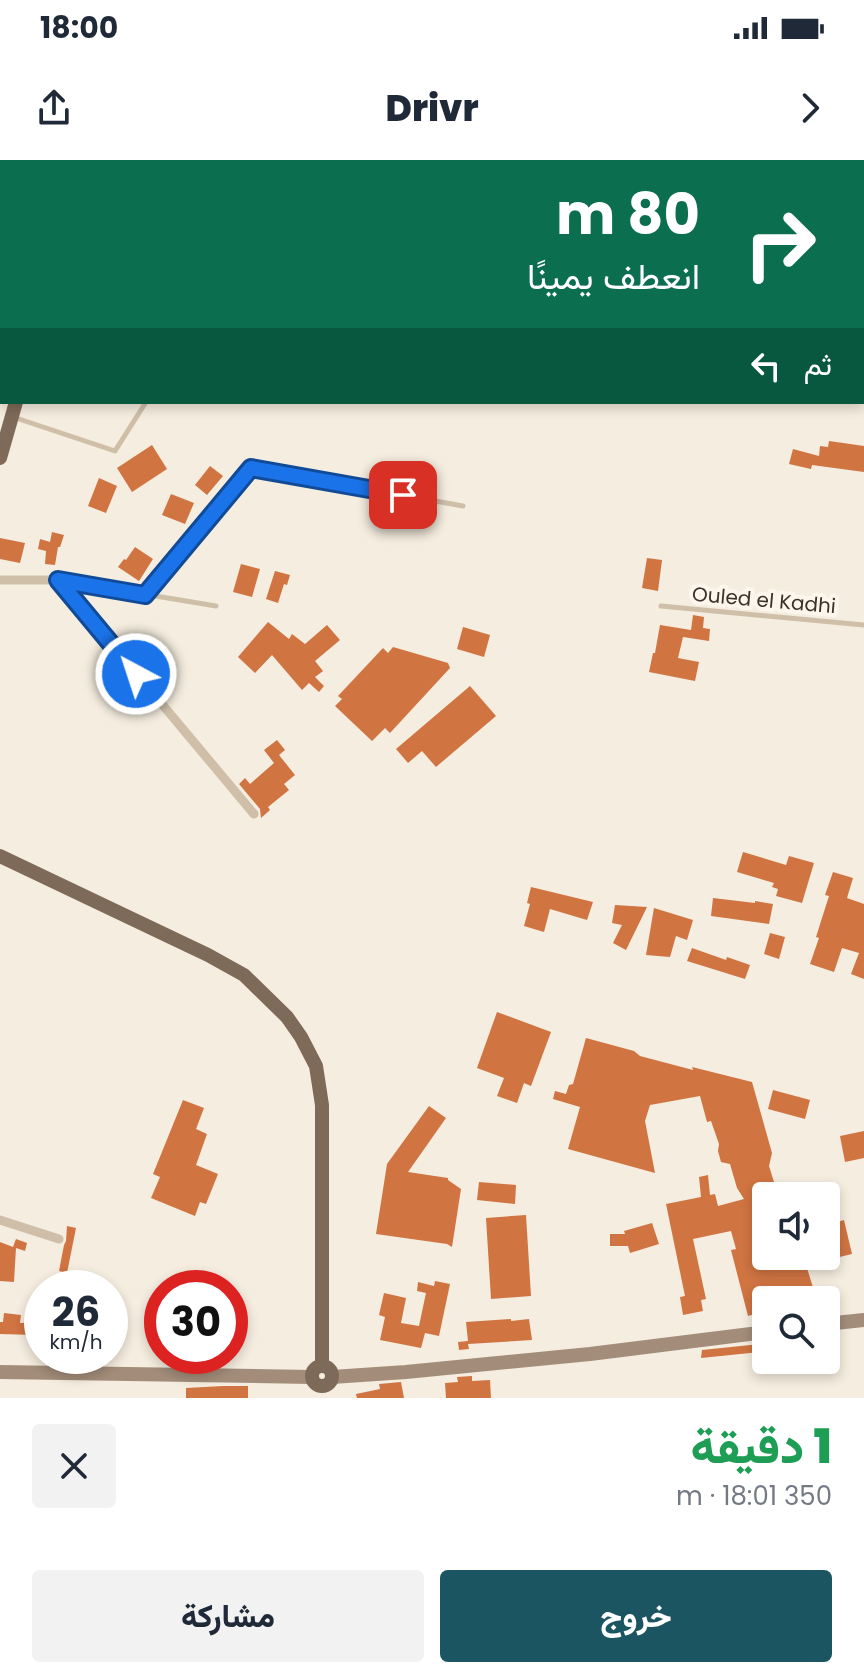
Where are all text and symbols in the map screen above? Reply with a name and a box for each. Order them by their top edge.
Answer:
text: 18:00 [40,6,118,49]
text: Drivr [385,83,479,134]
icon: share [32,86,76,130]
icon: forward [788,86,832,130]
text: 80 m [556,175,700,254]
icon: right [728,192,832,296]
text: انعطف يمينًا [527,251,700,302]
text: ثم [804,343,832,386]
icon: left [744,344,788,388]
pin [369,461,437,529]
icon: arrive [381,473,425,517]
street label: Ouled el Kadhi [691,580,837,620]
position arrow [94,632,178,716]
map controls [752,1182,840,1374]
button: sound [752,1182,840,1270]
speed limit sign: 30 [144,1270,248,1374]
text: 26 [52,1284,100,1340]
button: search [752,1286,840,1374]
text: km/h [49,1328,103,1356]
text: 1 دقيقة [691,1413,832,1480]
button: close [32,1424,116,1508]
text: 350 m · 18:01 [676,1478,832,1514]
button: مشاركة [32,1570,424,1662]
button: خروج [440,1570,832,1662]

